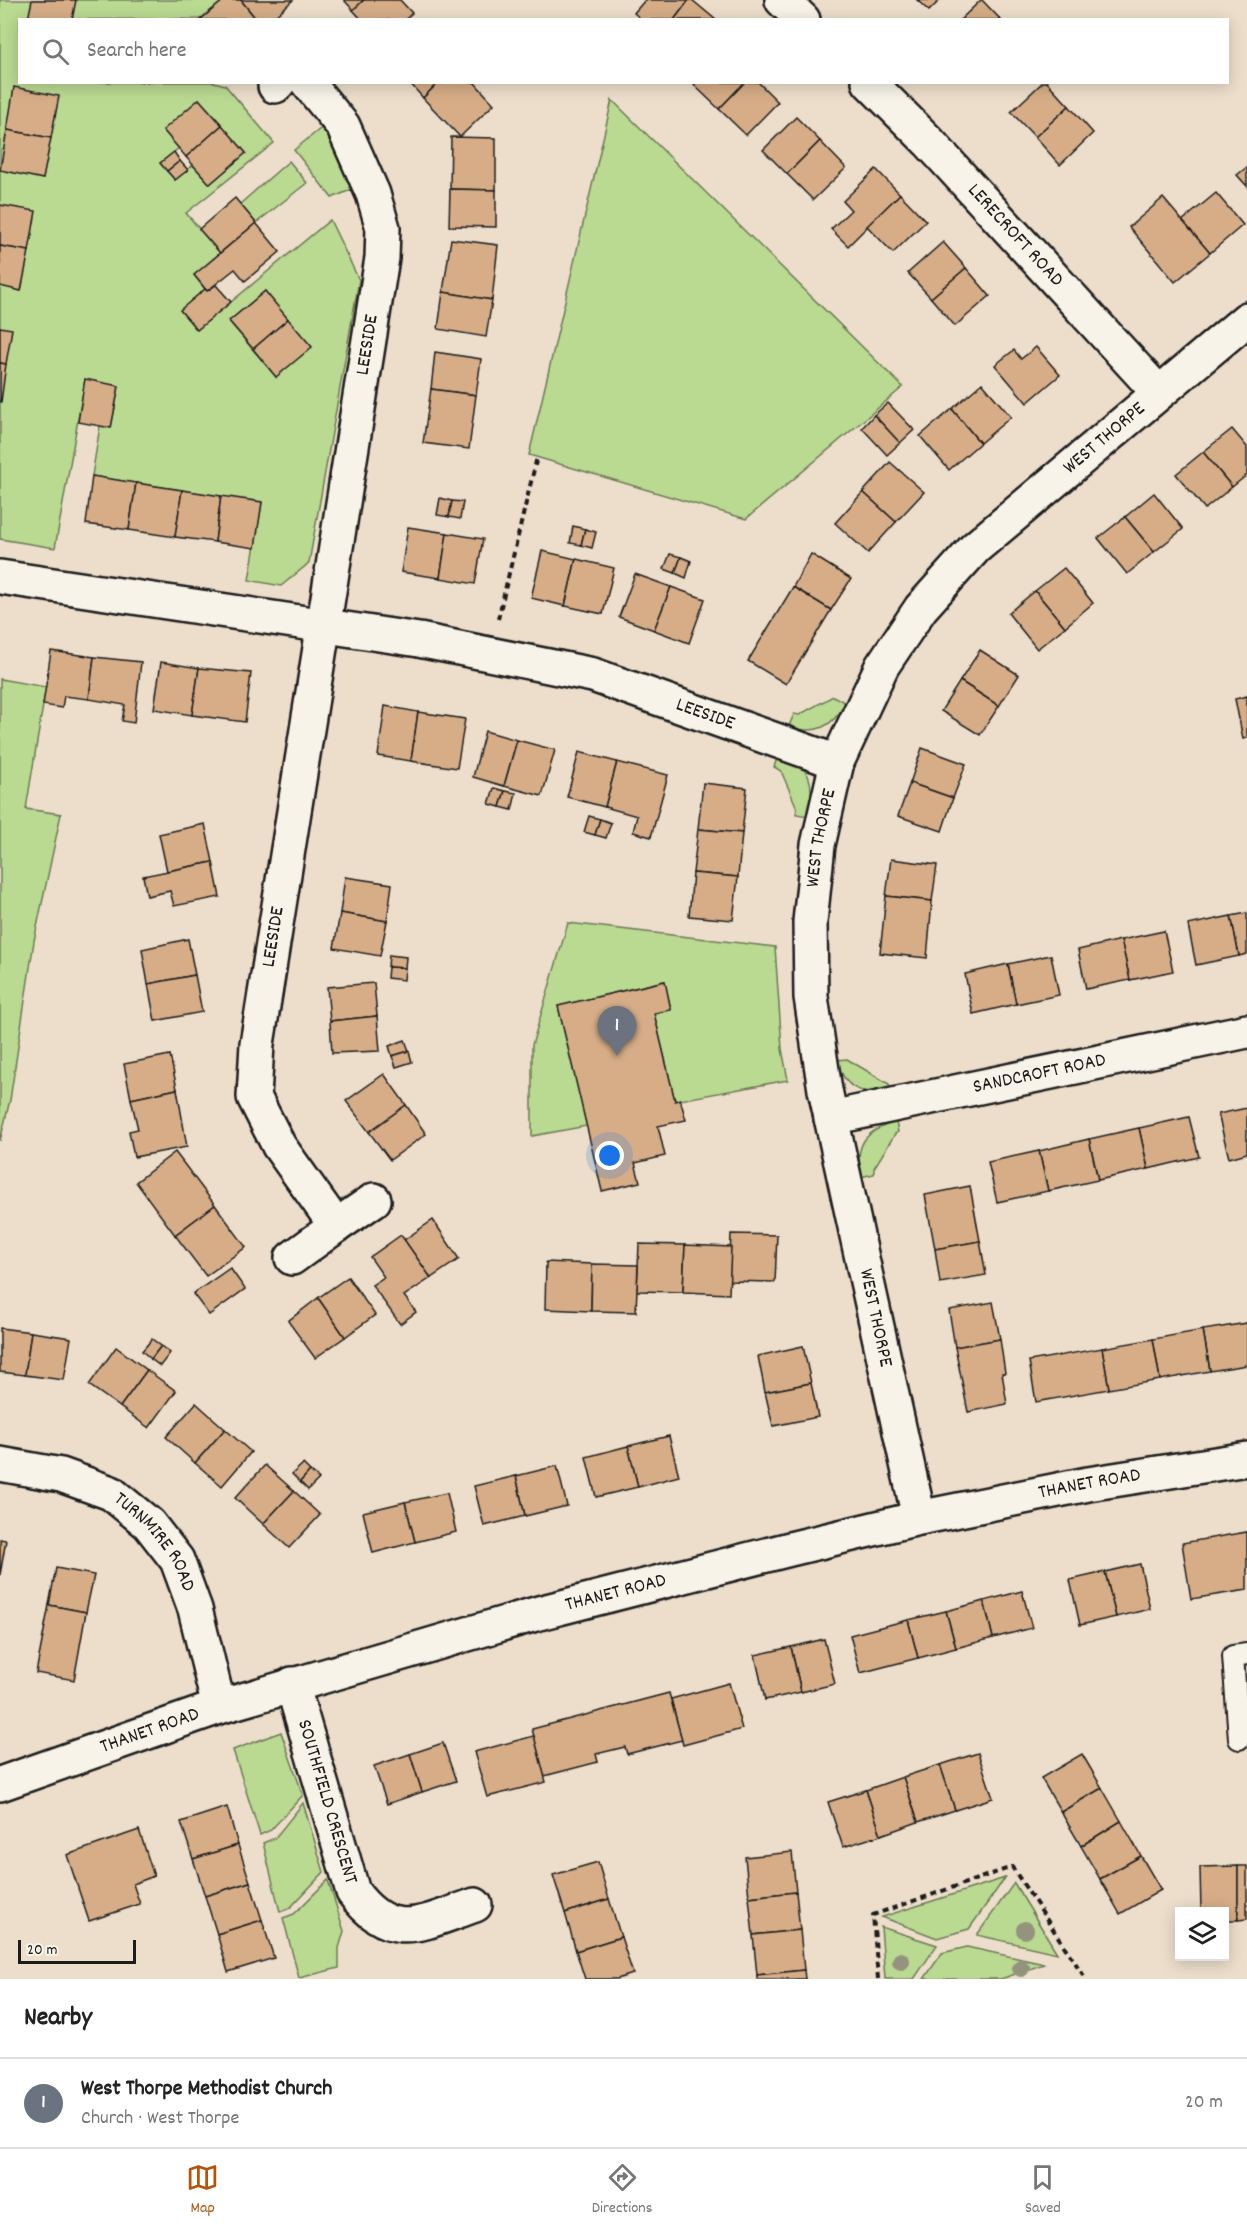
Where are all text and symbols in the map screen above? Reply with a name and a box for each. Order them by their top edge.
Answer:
search box [18,18,1229,84]
icon: search [39,35,72,68]
text: Search here [87,36,186,67]
street label: LERECROFT ROAD [960,178,1070,294]
street label: LEESIDE [349,313,387,377]
street label: WEST THORPE [1058,396,1152,482]
street label: LEESIDE [672,691,738,738]
street label: WEST THORPE [800,786,844,889]
street label: LEESIDE [255,905,293,969]
pin: 1 [598,1006,636,1056]
street label: SANDCROFT ROAD [971,1047,1108,1102]
your location [595,1141,624,1170]
street label: WEST THORPE [851,1266,899,1370]
street label: THANET ROAD [1036,1462,1142,1508]
street label: TURNMIRE ROAD [107,1486,201,1596]
street label: THANET ROAD [562,1567,669,1620]
street label: THANET ROAD [97,1701,203,1762]
street label: SOUTHFIELD CRESCENT [289,1717,364,1888]
map controls [1175,1907,1229,1961]
button: layers [1175,1907,1229,1961]
scale bar [18,1937,136,1964]
text: 20 m [27,1939,57,1962]
text: Nearby [24,2000,92,2037]
text: West Thorpe Methodist Church [81,2074,332,2105]
text: 1 [41,2089,46,2117]
text: 20 m [1185,2089,1223,2117]
text: Church · West Thorpe [81,2105,239,2133]
tab: Map [186,2161,219,2220]
tab: Directions [592,2161,652,2220]
tab: Saved [1025,2161,1061,2220]

